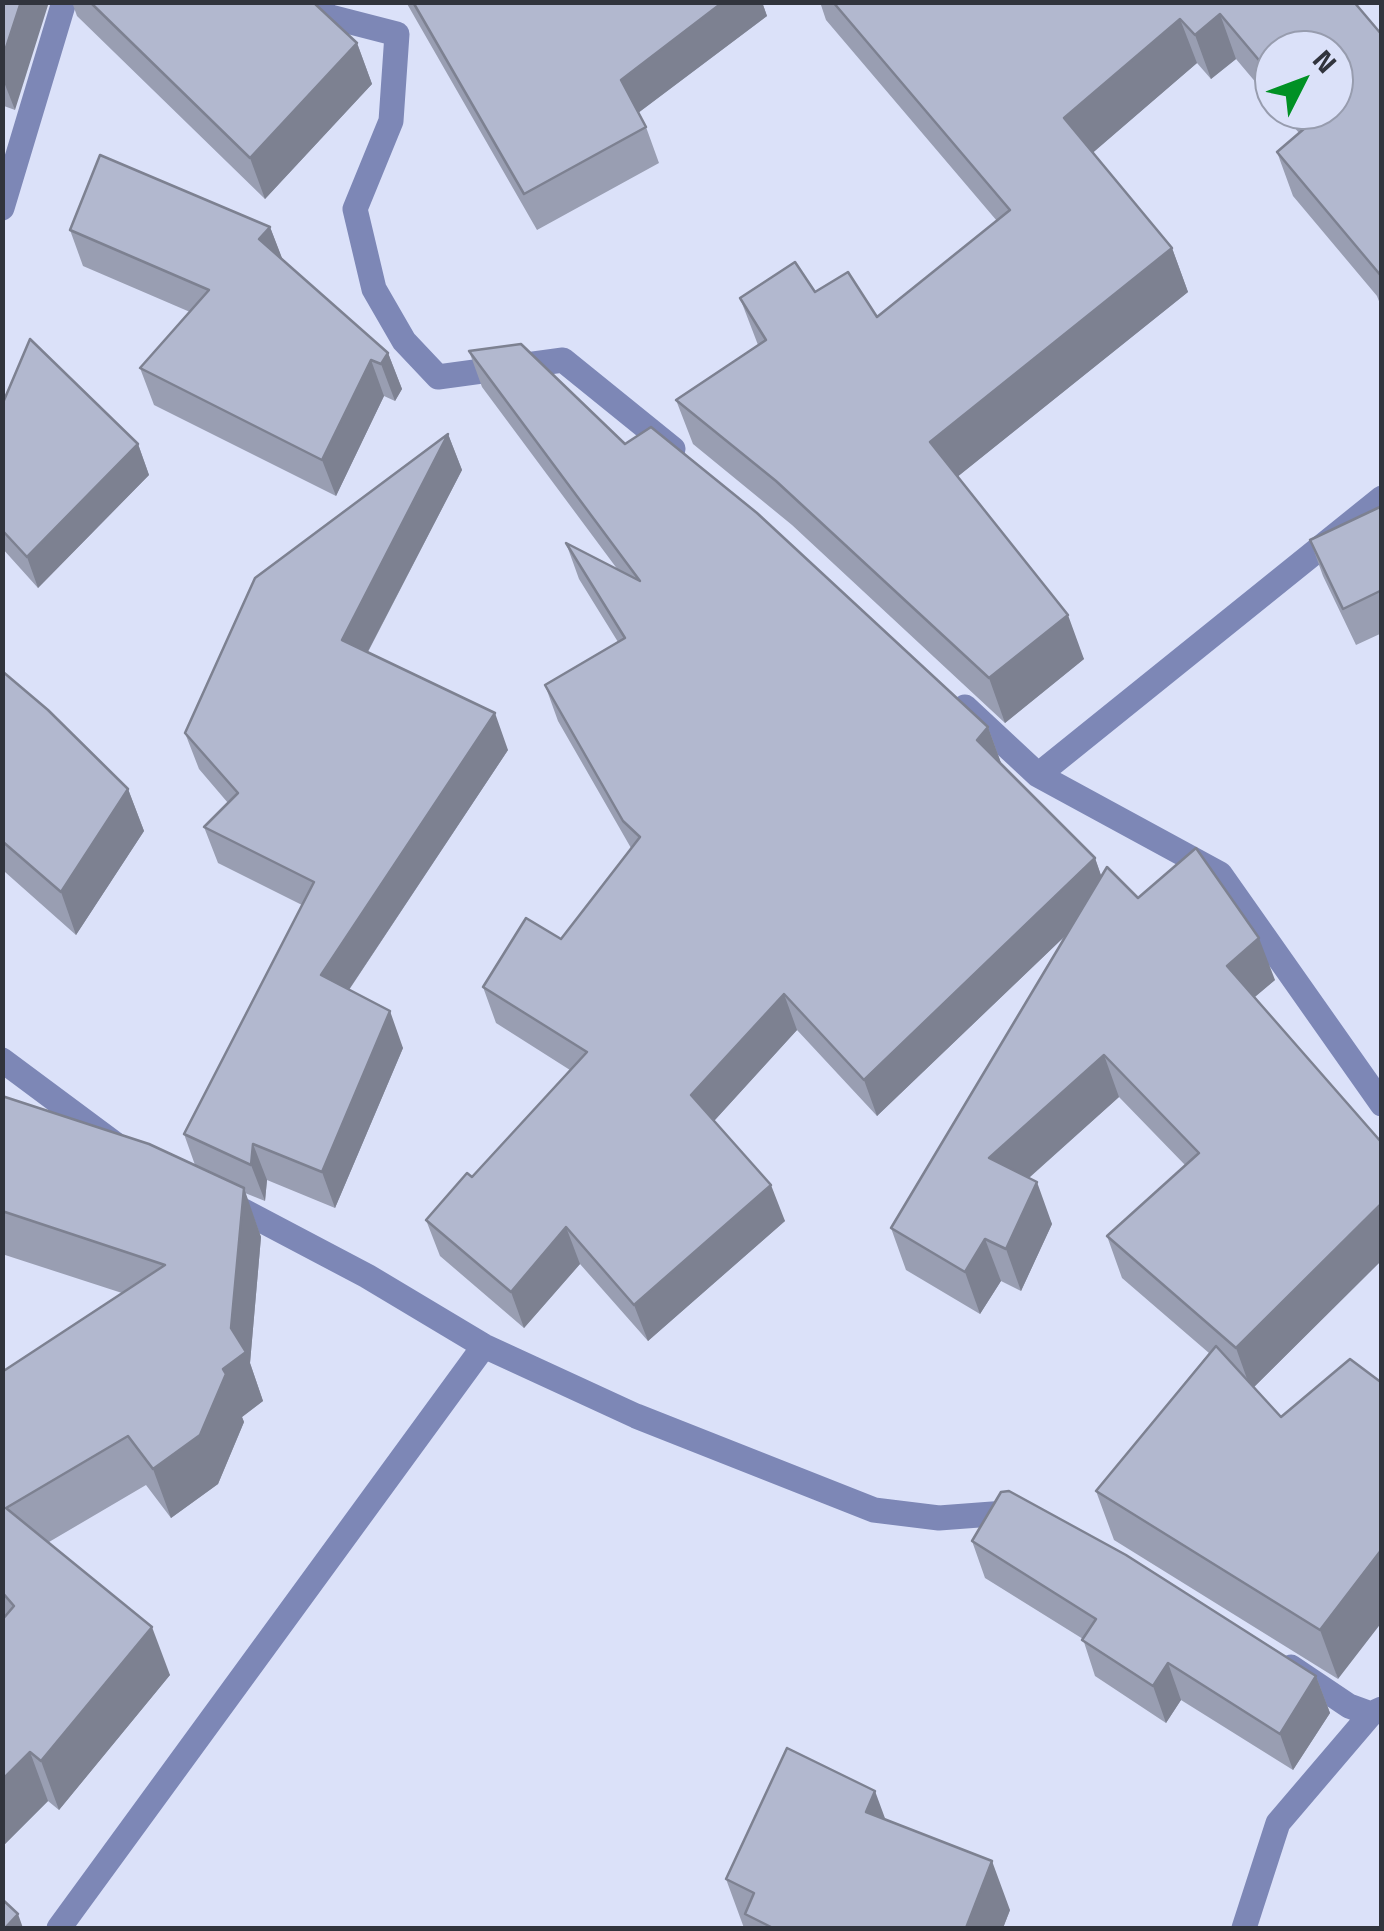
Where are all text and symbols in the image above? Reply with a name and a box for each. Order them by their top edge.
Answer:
north arrow [1254,30,1354,130]
text: N [1303,39,1348,83]

